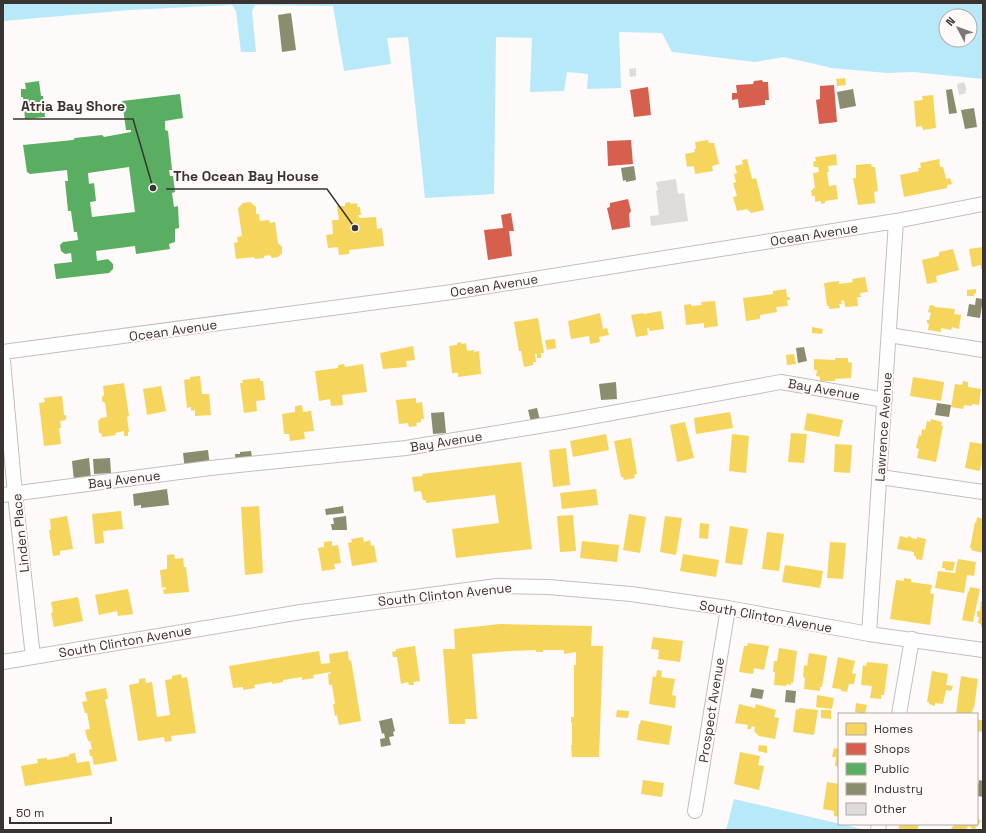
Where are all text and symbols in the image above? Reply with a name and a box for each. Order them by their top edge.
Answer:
north arrow [938,8,978,48]
text: N [943,14,958,29]
callout: Atria Bay Shore [13,93,133,119]
text: Atria Bay Shore [21,97,125,115]
callout: The Ocean Bay House [166,163,327,189]
text: The Ocean Bay House [173,167,319,185]
street label: Ocean Avenue [769,219,859,250]
street label: Ocean Avenue [449,270,539,301]
street label: Ocean Avenue [128,316,218,345]
street label: Lawrence Avenue [871,372,896,482]
street label: Bay Avenue [787,375,861,404]
street label: Bay Avenue [409,427,483,456]
street label: Bay Avenue [87,467,161,492]
street label: Linden Place [8,493,33,573]
street label: South Clinton Avenue [377,579,513,610]
street label: South Clinton Avenue [698,596,834,637]
street label: South Clinton Avenue [57,621,193,662]
street label: Prospect Avenue [695,656,728,764]
legend [838,713,978,825]
text: Homes [874,721,913,737]
text: Shops [874,741,910,757]
text: Public [874,761,909,777]
text: Industry [874,781,923,797]
scale bar [10,799,111,825]
text: Other [874,801,907,817]
text: 50 m [16,805,44,821]

